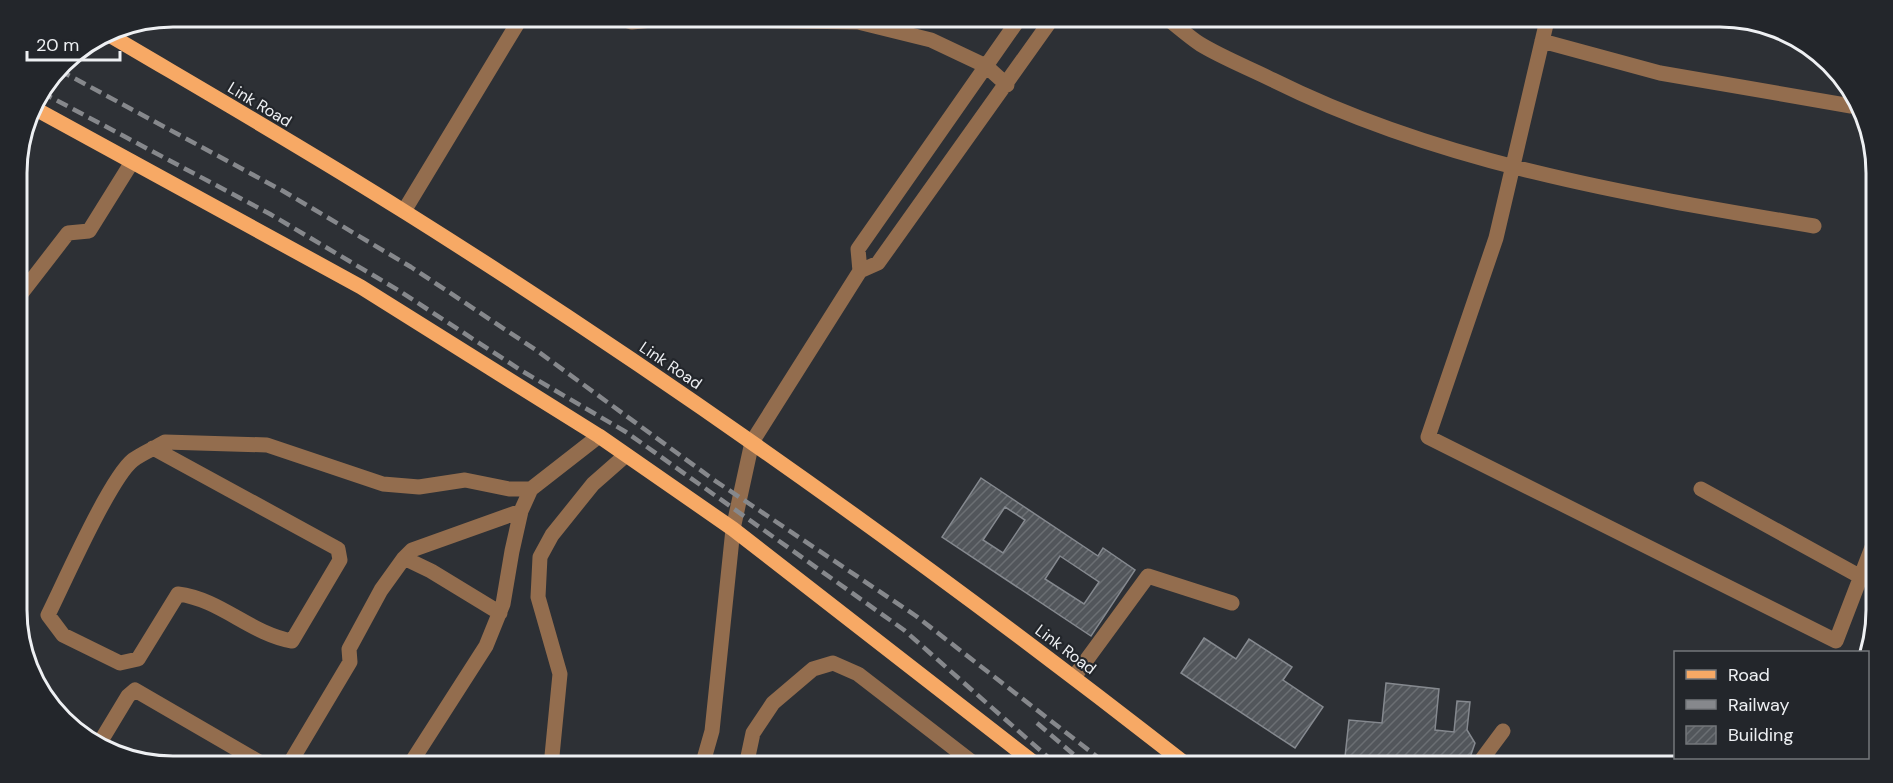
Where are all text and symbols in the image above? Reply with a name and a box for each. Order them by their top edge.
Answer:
scale bar [27,24,120,62]
text: 20 m [36,33,79,57]
street label: Link Road [224,77,296,132]
street label: Link Road [635,337,706,394]
street label: Link Road [1031,620,1100,679]
legend [1674,651,1869,759]
text: Road [1728,663,1770,687]
text: Railway [1728,693,1790,717]
text: Building [1728,723,1793,747]

